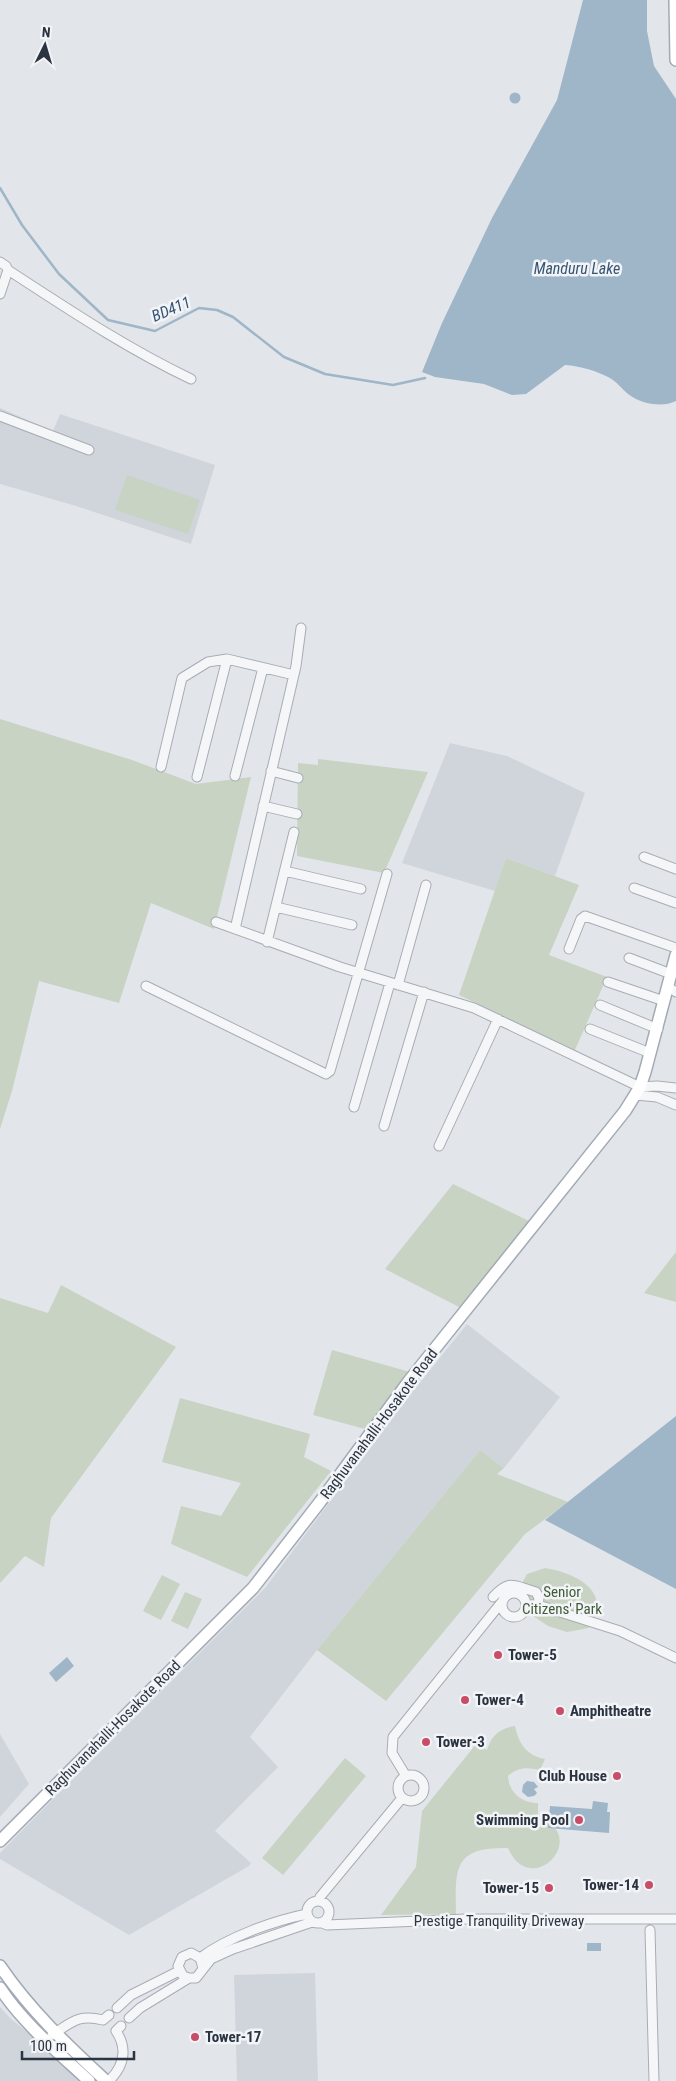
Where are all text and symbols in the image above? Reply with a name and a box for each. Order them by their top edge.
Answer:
north arrow [20,20,70,70]
text: N [41,24,51,40]
water label: Manduru Lake [534,259,620,278]
water label: BD411 [149,292,193,326]
street label: Raghuvanahalli-Hosakote Road [317,1345,441,1503]
park label: Senior Citizens' Park [522,1583,602,1618]
place label: Tower-5 [508,1646,557,1664]
marker: Tower-5 [492,1649,504,1661]
street label: Raghuvanahalli-Hosakote Road [42,1657,184,1799]
place label: Tower-4 [475,1691,524,1709]
marker: Tower-4 [459,1694,471,1706]
place label: Amphitheatre [570,1702,651,1720]
marker: Amphitheatre [554,1705,566,1717]
place label: Tower-3 [436,1733,485,1751]
marker: Tower-3 [420,1736,432,1748]
place label: Club House [538,1767,607,1785]
marker: Club House [611,1770,623,1782]
place label: Swimming Pool [476,1811,569,1829]
marker: Swimming Pool [573,1814,585,1826]
place label: Tower-14 [583,1876,639,1894]
place label: Tower-15 [483,1879,539,1897]
marker: Tower-14 [643,1879,655,1891]
marker: Tower-15 [543,1882,555,1894]
street label: Prestige Tranquility Driveway [414,1912,584,1930]
scale bar [22,2028,135,2060]
place label: Tower-17 [205,2028,261,2046]
marker: Tower-17 [189,2031,201,2043]
text: 100 m [30,2037,67,2055]

